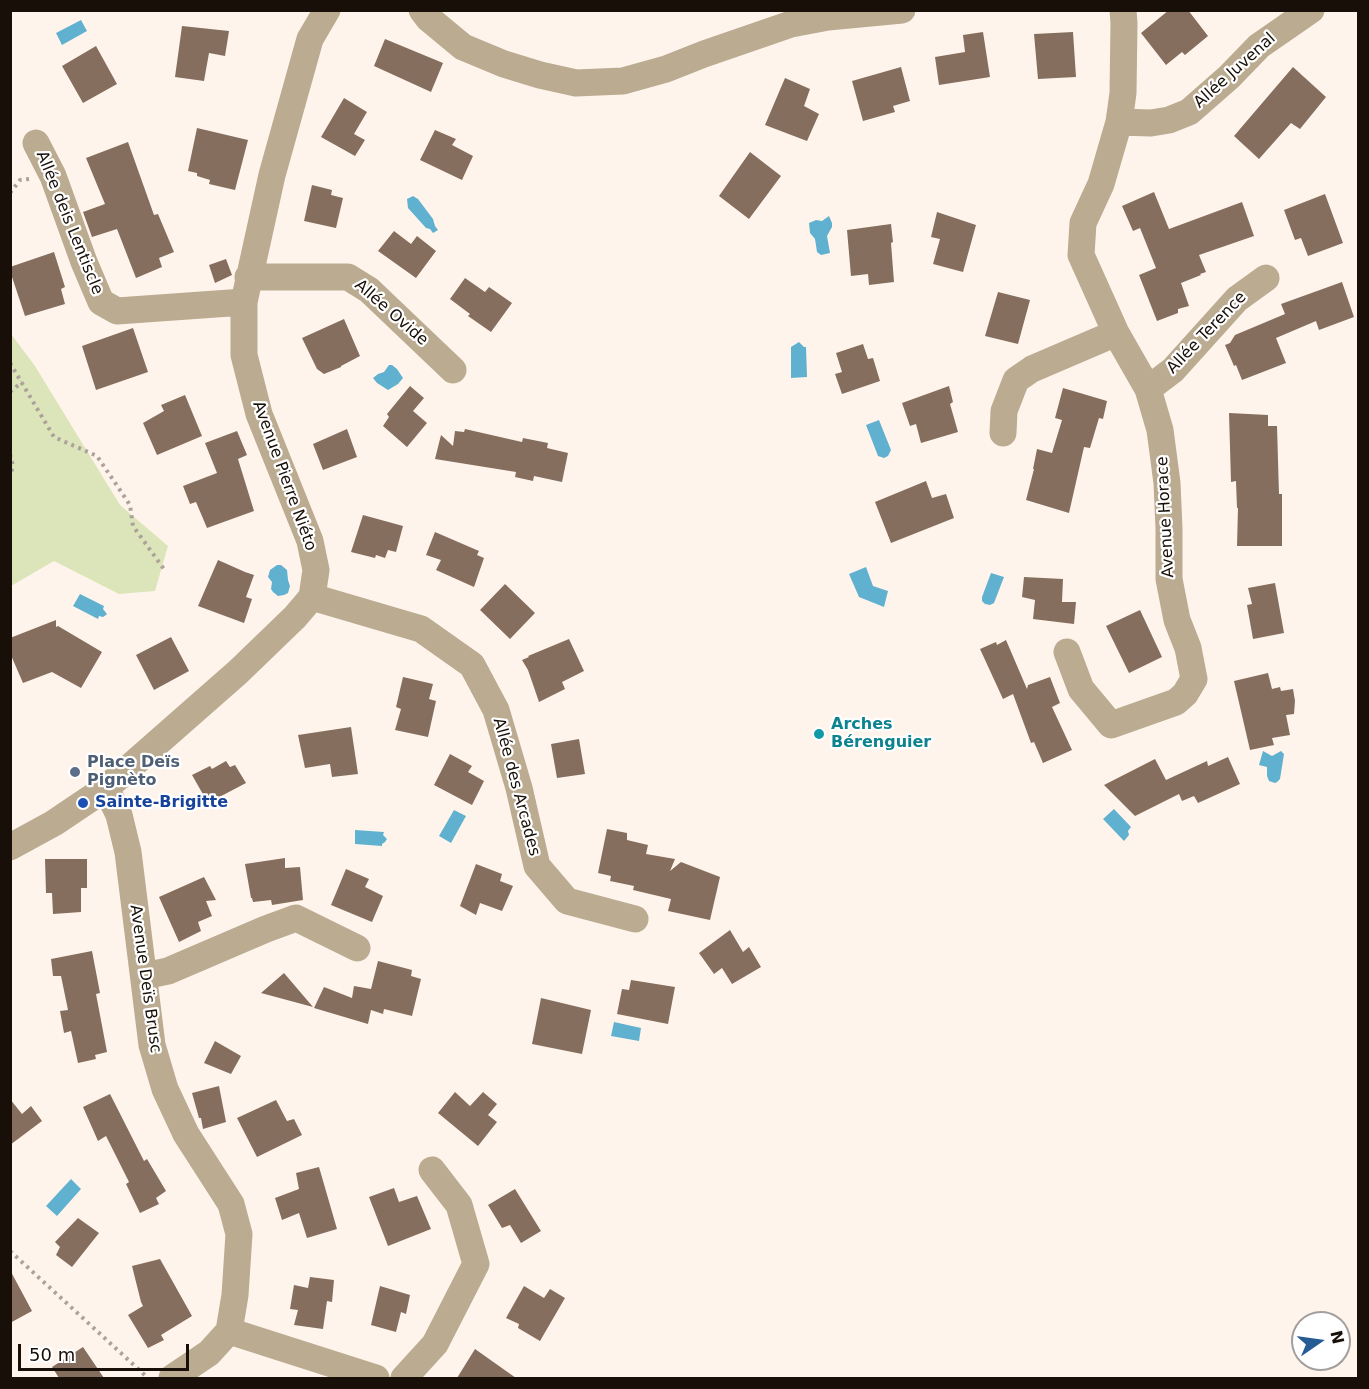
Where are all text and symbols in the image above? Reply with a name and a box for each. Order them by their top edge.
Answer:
street label: Allée Juvenal [1190,29,1280,113]
street label: Allée deis Lentiscle [31,148,107,298]
street label: Allée Ovide [350,276,432,350]
street label: Allée Terence [1163,288,1251,378]
street label: Avenue Pierre Niéto [248,399,320,553]
street label: Avenue Horace [1153,456,1179,578]
place label: Arches Bérenguier [831,715,931,753]
street label: Allée des Arcades [488,716,544,858]
marker: Arches Bérenguier [812,727,826,741]
place label: Place Deïs Pignèto [87,753,180,791]
marker: Place Deïs Pignèto [68,765,82,779]
place label: Sainte-Brigitte [95,793,228,813]
marker: Sainte-Brigitte [76,796,90,810]
street label: Avenue Deïs Brusc [125,904,165,1054]
north arrow [1291,1311,1351,1371]
text: N [1326,1329,1348,1346]
scale bar [21,1332,192,1370]
text: 50 m [29,1344,75,1365]

